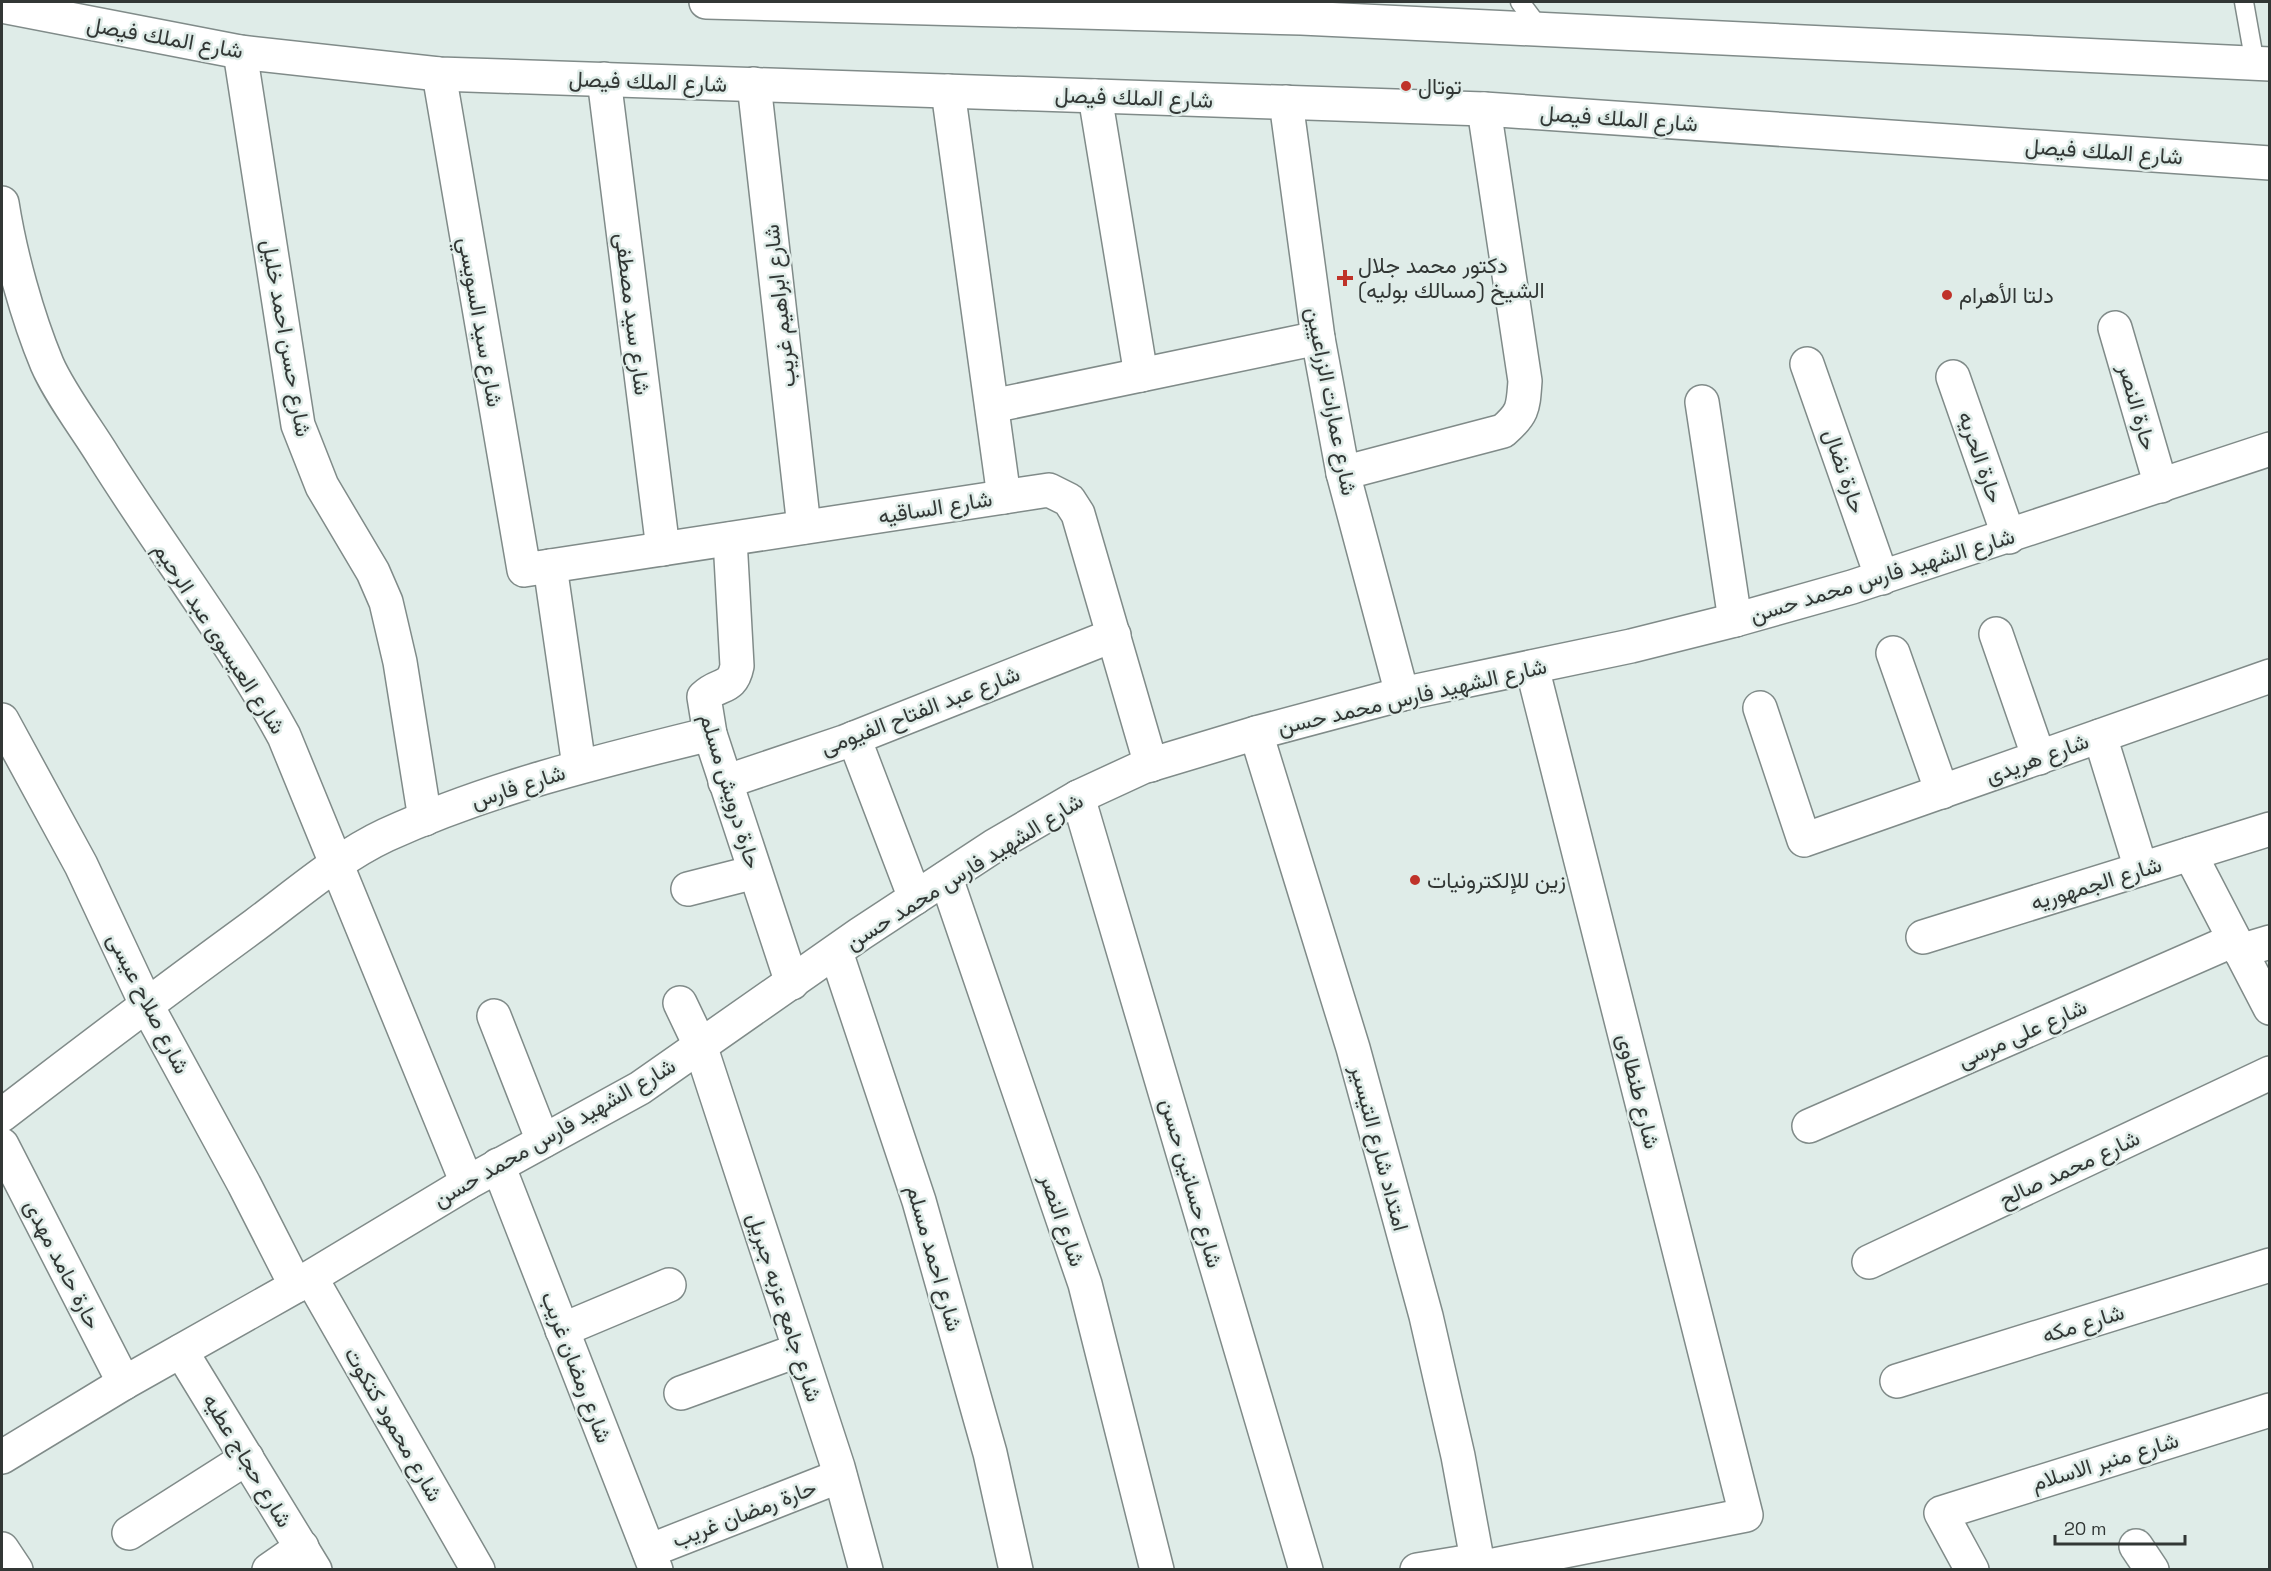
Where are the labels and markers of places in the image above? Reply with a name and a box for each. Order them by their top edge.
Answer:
place label: توتال [1418,72,1462,100]
marker: توتال [1399,79,1413,93]
place label: دكتور محمد جلال الشيخ (مسالك بوليه) [1358,251,1545,305]
marker: دكتور محمد جلال الشيخ (مسالك بوليه) [1336,269,1354,287]
place label: دلتا الأهرام [1959,281,2054,310]
marker: دلتا الأهرام [1940,288,1954,302]
place label: زين للإلكترونيات [1427,866,1566,895]
marker: زين للإلكترونيات [1408,873,1422,887]

